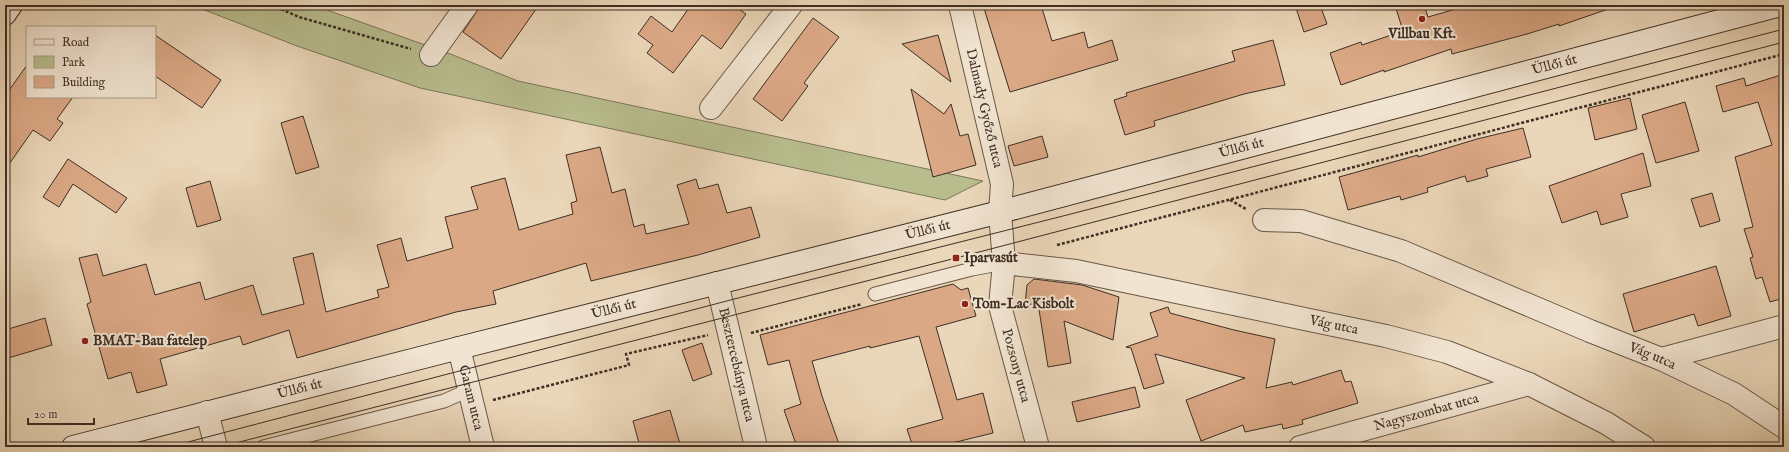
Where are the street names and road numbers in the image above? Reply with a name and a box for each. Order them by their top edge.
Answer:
street label: Dalmady Győző utca [962,47,1007,171]
street label: Üllői út [1530,50,1579,79]
street label: Üllői út [1217,133,1266,163]
street label: Üllői út [903,216,953,244]
street label: Üllői út [589,295,638,323]
street label: Besztercebánya utca [714,306,759,425]
street label: Vág utca [1307,311,1361,339]
street label: Pozsony utca [998,327,1035,405]
street label: Vág utca [1626,338,1680,374]
street label: Garam utca [454,363,488,433]
street label: Üllői út [275,374,324,403]
street label: Nagyszombat utca [1372,389,1482,435]

